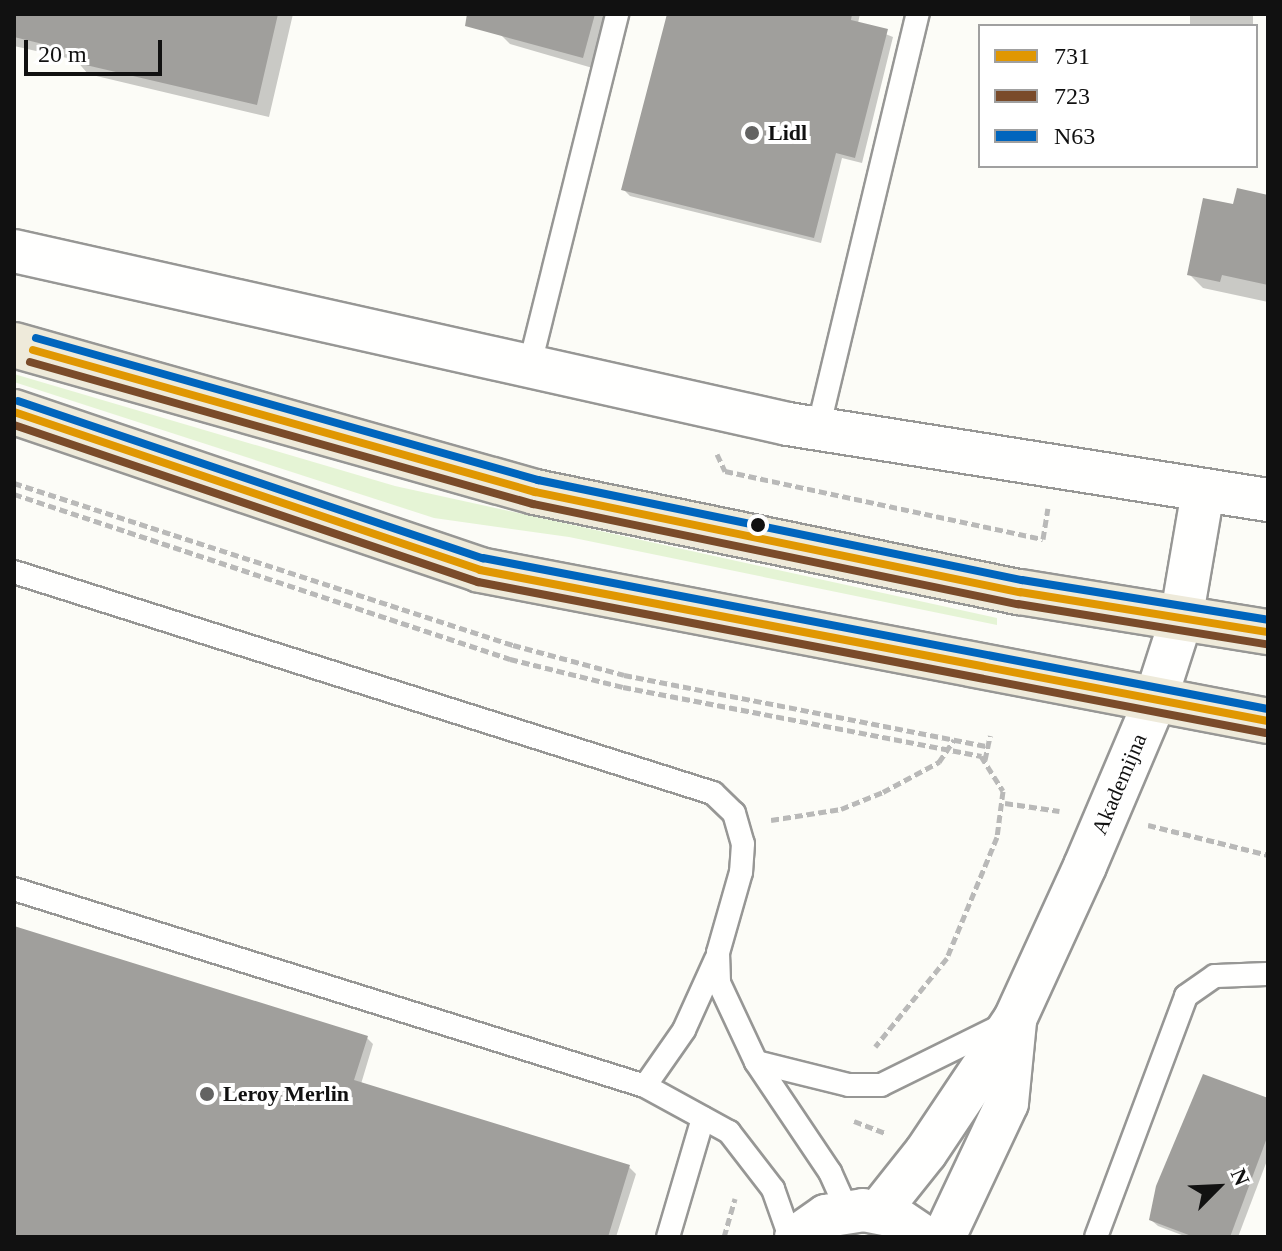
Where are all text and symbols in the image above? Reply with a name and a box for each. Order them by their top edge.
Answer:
scale bar [28,24,166,74]
legend [978,24,1258,168]
text: 20 m [38,41,87,67]
text: 731 [1054,43,1090,69]
text: 723 [1054,83,1090,109]
place label: Lidl [768,120,807,146]
text: N63 [1054,123,1095,149]
marker: Lidl [743,124,761,142]
unlabelled marker [750,517,766,533]
street label: Akademijna [1086,729,1152,839]
place label: Leroy Merlin [223,1081,349,1107]
marker: Leroy Merlin [198,1085,216,1103]
north arrow [1178,1147,1258,1227]
text: N [1226,1165,1255,1189]

